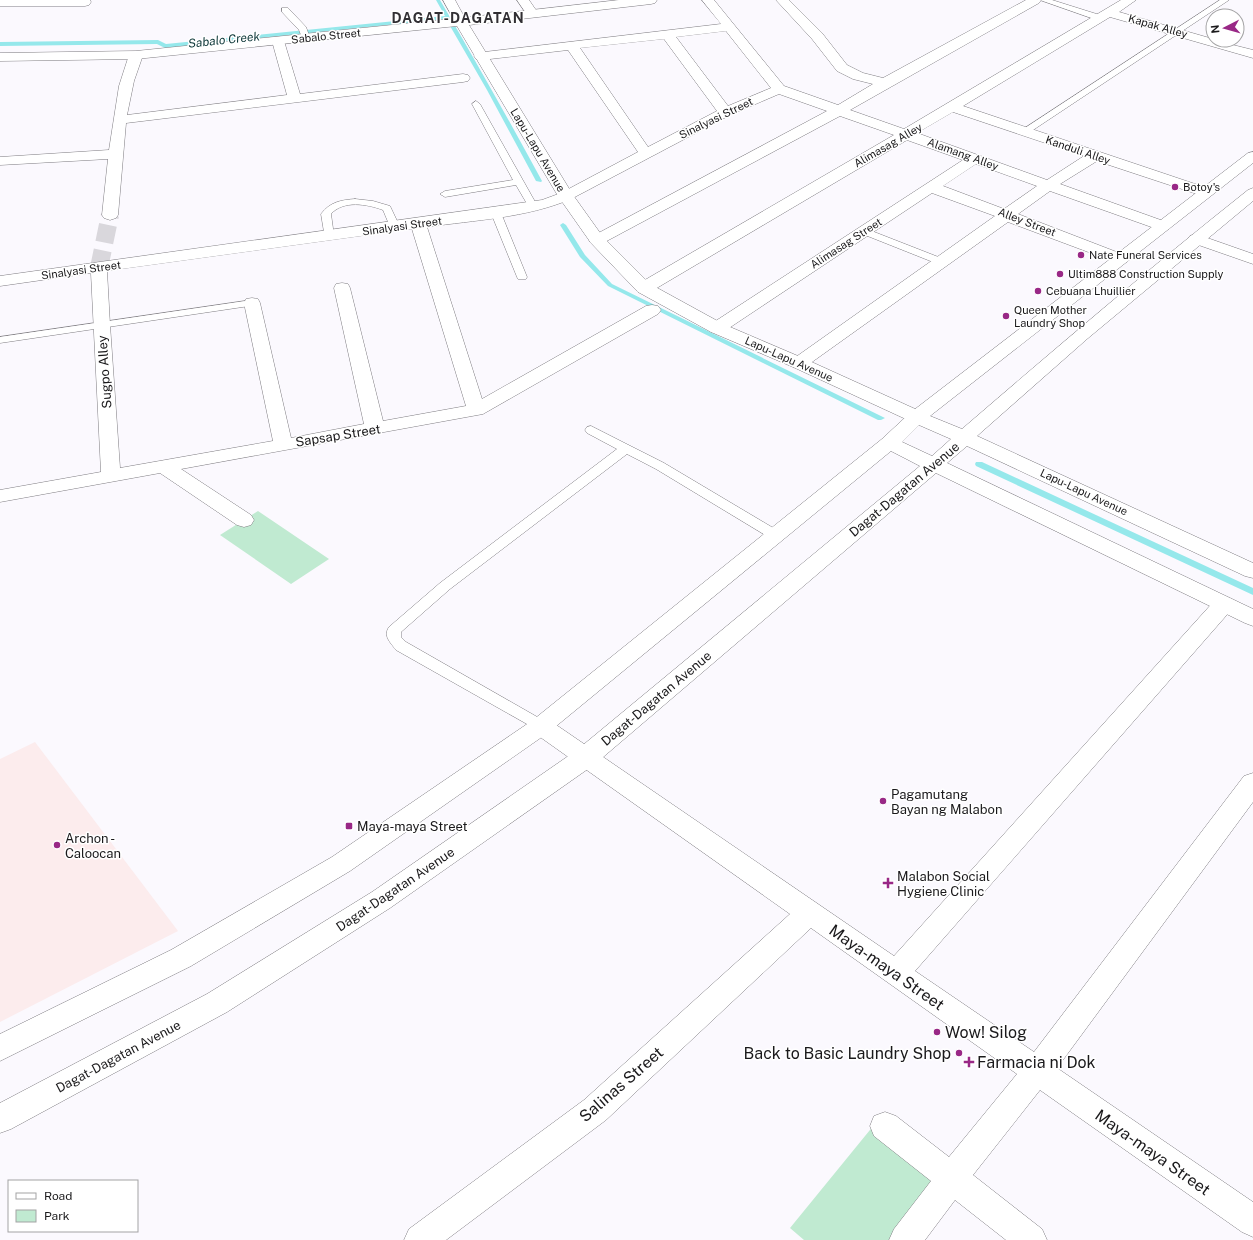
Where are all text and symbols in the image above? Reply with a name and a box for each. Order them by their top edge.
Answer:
north arrow [1205,8,1245,48]
district label: DAGAT-DAGATAN [391,10,525,26]
street label: Kapak Alley [1127,12,1189,40]
text: N [1209,24,1221,34]
street label: Sabalo Street [291,26,361,46]
water label: Sabalo Creek [187,29,261,51]
street label: Sinalyasi Street [677,95,755,141]
street label: Lapu-Lapu Avenue [508,106,568,194]
street label: Alimasag Alley [852,121,924,169]
street label: Kanduli Alley [1044,133,1112,167]
street label: Alamang Alley [926,136,1000,172]
place label: Botoy's [1183,181,1221,193]
marker: Botoy's [1170,182,1180,192]
street label: Alley Street [996,205,1058,239]
street label: Sinalyasi Street [361,214,443,238]
street label: Alimasag Street [808,215,884,271]
place label: Nate Funeral Services [1089,249,1202,261]
marker: Nate Funeral Services [1076,250,1086,260]
street label: Sinalyasi Street [40,258,122,282]
place label: Ultim888 Construction Supply [1068,268,1224,280]
marker: Ultim888 Construction Supply [1055,269,1065,279]
place label: Cebuana Lhuillier [1046,285,1136,297]
marker: Cebuana Lhuillier [1033,286,1043,296]
place label: Queen Mother Laundry Shop [1014,304,1087,329]
marker: Queen Mother Laundry Shop [1001,311,1011,321]
street label: Lapu-Lapu Avenue [743,334,835,384]
street label: Sugpo Alley [94,335,115,409]
street label: Sapsap Street [294,421,382,450]
street label: Dagat-Dagatan Avenue [846,439,962,540]
street label: Lapu-Lapu Avenue [1038,466,1130,518]
street label: Dagat-Dagatan Avenue [598,648,714,749]
place label: Pagamutang Bayan ng Malabon [891,787,1002,817]
marker: Pagamutang Bayan ng Malabon [878,796,888,806]
place label: Maya-maya Street [357,819,468,834]
marker: Maya-maya Street [344,821,354,831]
place label: Archon - Caloocan [65,831,121,861]
marker: Archon - Caloocan [52,840,62,850]
street label: Dagat-Dagatan Avenue [333,844,457,935]
place label: Malabon Social Hygiene Clinic [897,869,990,899]
marker: Malabon Social Hygiene Clinic [882,877,894,889]
street label: Maya-maya Street [825,921,948,1014]
street label: Dagat-Dagatan Avenue [53,1017,183,1096]
place label: Wow! Silog [945,1023,1027,1042]
marker: Wow! Silog [932,1027,942,1037]
street label: Salinas Street [575,1043,667,1126]
place label: Back to Basic Laundry Shop [744,1044,951,1063]
marker: Back to Basic Laundry Shop [954,1048,964,1058]
place label: Farmacia ni Dok [977,1053,1096,1072]
marker: Farmacia ni Dok [964,1057,974,1067]
street label: Maya-maya Street [1091,1106,1214,1199]
legend [8,1180,138,1232]
text: Road [44,1189,72,1203]
text: Park [44,1209,70,1223]

